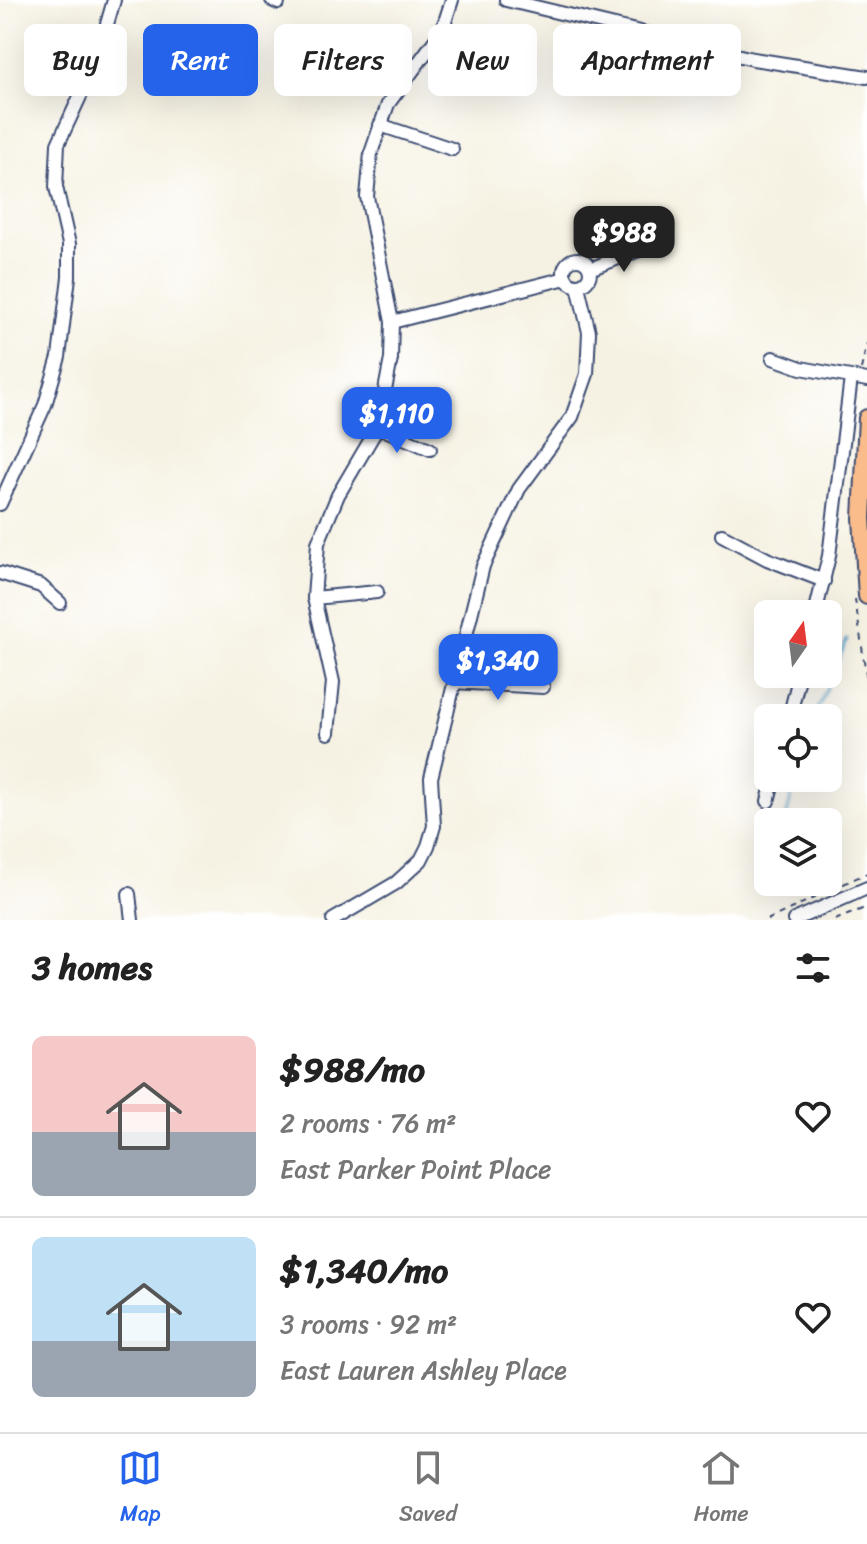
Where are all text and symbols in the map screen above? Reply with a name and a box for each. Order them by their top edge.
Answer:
chip: Buy [24,24,127,96]
chip: Rent [143,24,258,96]
chip: Filters [274,24,412,96]
chip: New [428,24,537,96]
chip: Apartment [553,24,741,96]
pin: $988 [577,206,671,274]
text: $988 [592,209,656,255]
pin: $1,110 [332,387,462,455]
text: $1,110 [360,390,434,436]
north arrow [754,600,842,688]
map controls [754,600,842,896]
pin: $1,340 [433,634,563,702]
text: $1,340 [457,637,539,683]
button: locate [754,704,842,792]
button: layers [754,808,842,896]
text: 3 homes [32,938,152,998]
icon: filters [791,946,835,990]
text: $988/mo [280,1040,425,1100]
icon: home [96,1068,192,1164]
icon: heart [791,1094,835,1138]
text: 2 rooms · 76 m² [280,1100,457,1146]
text: East Parker Point Place [280,1146,551,1192]
text: $1,340/mo [280,1241,448,1301]
icon: home [96,1269,192,1365]
icon: heart [791,1295,835,1339]
text: 3 rooms · 92 m² [280,1301,457,1347]
text: East Lauren Ashley Place [280,1347,567,1393]
tab: Map [118,1446,162,1533]
tab: Saved [399,1446,457,1533]
tab: Home [694,1446,749,1533]

